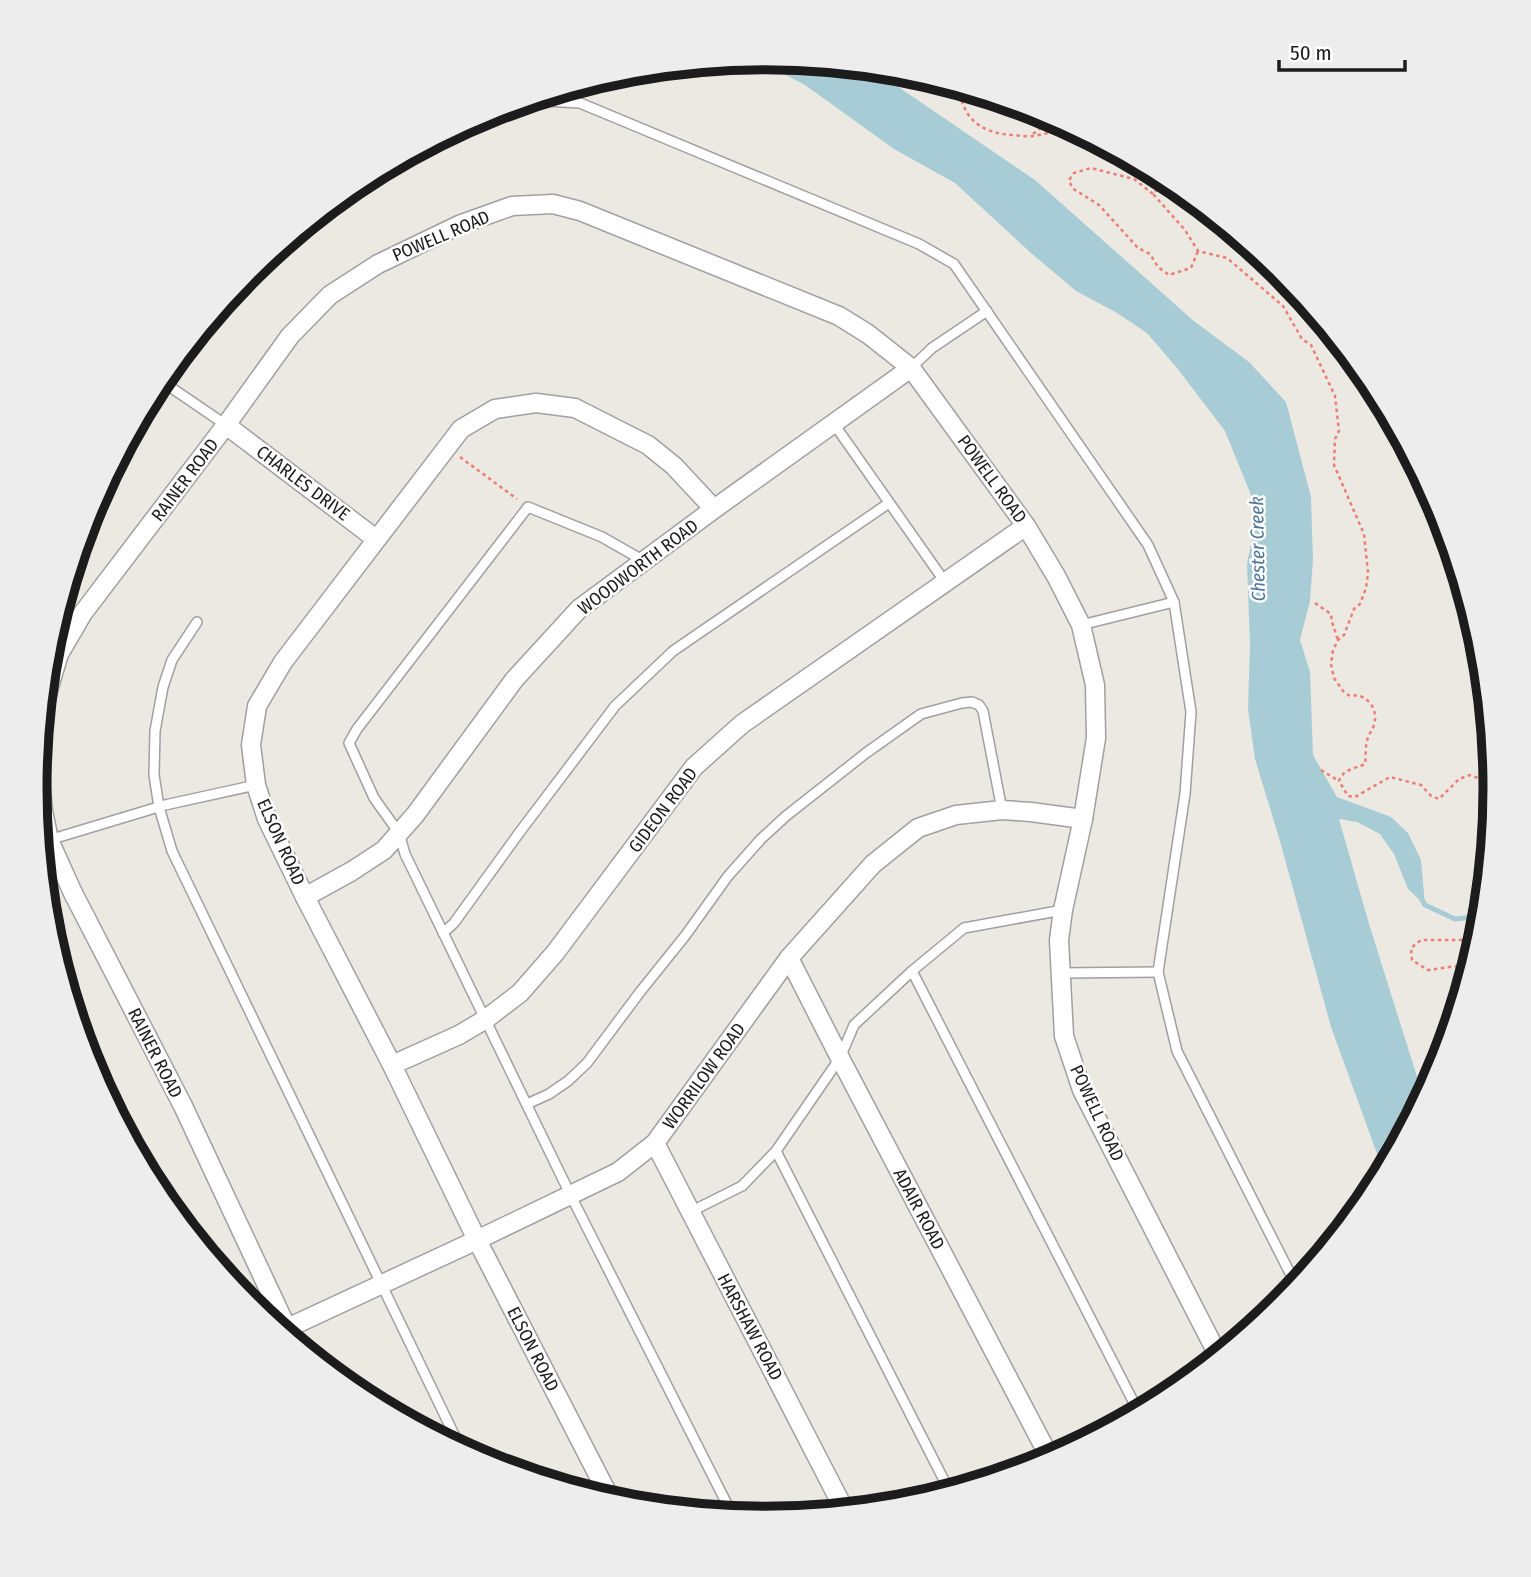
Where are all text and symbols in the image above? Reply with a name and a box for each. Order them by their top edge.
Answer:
scale bar [1279,28,1405,72]
text: 50 m [1290,40,1332,66]
street label: POWELL ROAD [389,206,493,266]
street label: POWELL ROAD [953,431,1031,527]
street label: RAINER ROAD [147,434,223,526]
street label: CHARLES DRIVE [252,441,354,525]
water label: Chester Creek [1245,496,1270,602]
street label: WOODWORTH ROAD [573,515,703,619]
street label: GIDEON ROAD [624,763,702,857]
street label: ELSON ROAD [252,795,310,889]
street label: RAINER ROAD [123,1004,187,1102]
street label: WORRILOW ROAD [658,1019,750,1133]
street label: POWELL ROAD [1065,1061,1129,1165]
street label: ADAIR ROAD [888,1165,950,1253]
street label: HARSHAW ROAD [713,1270,787,1384]
street label: ELSON ROAD [502,1303,564,1395]

